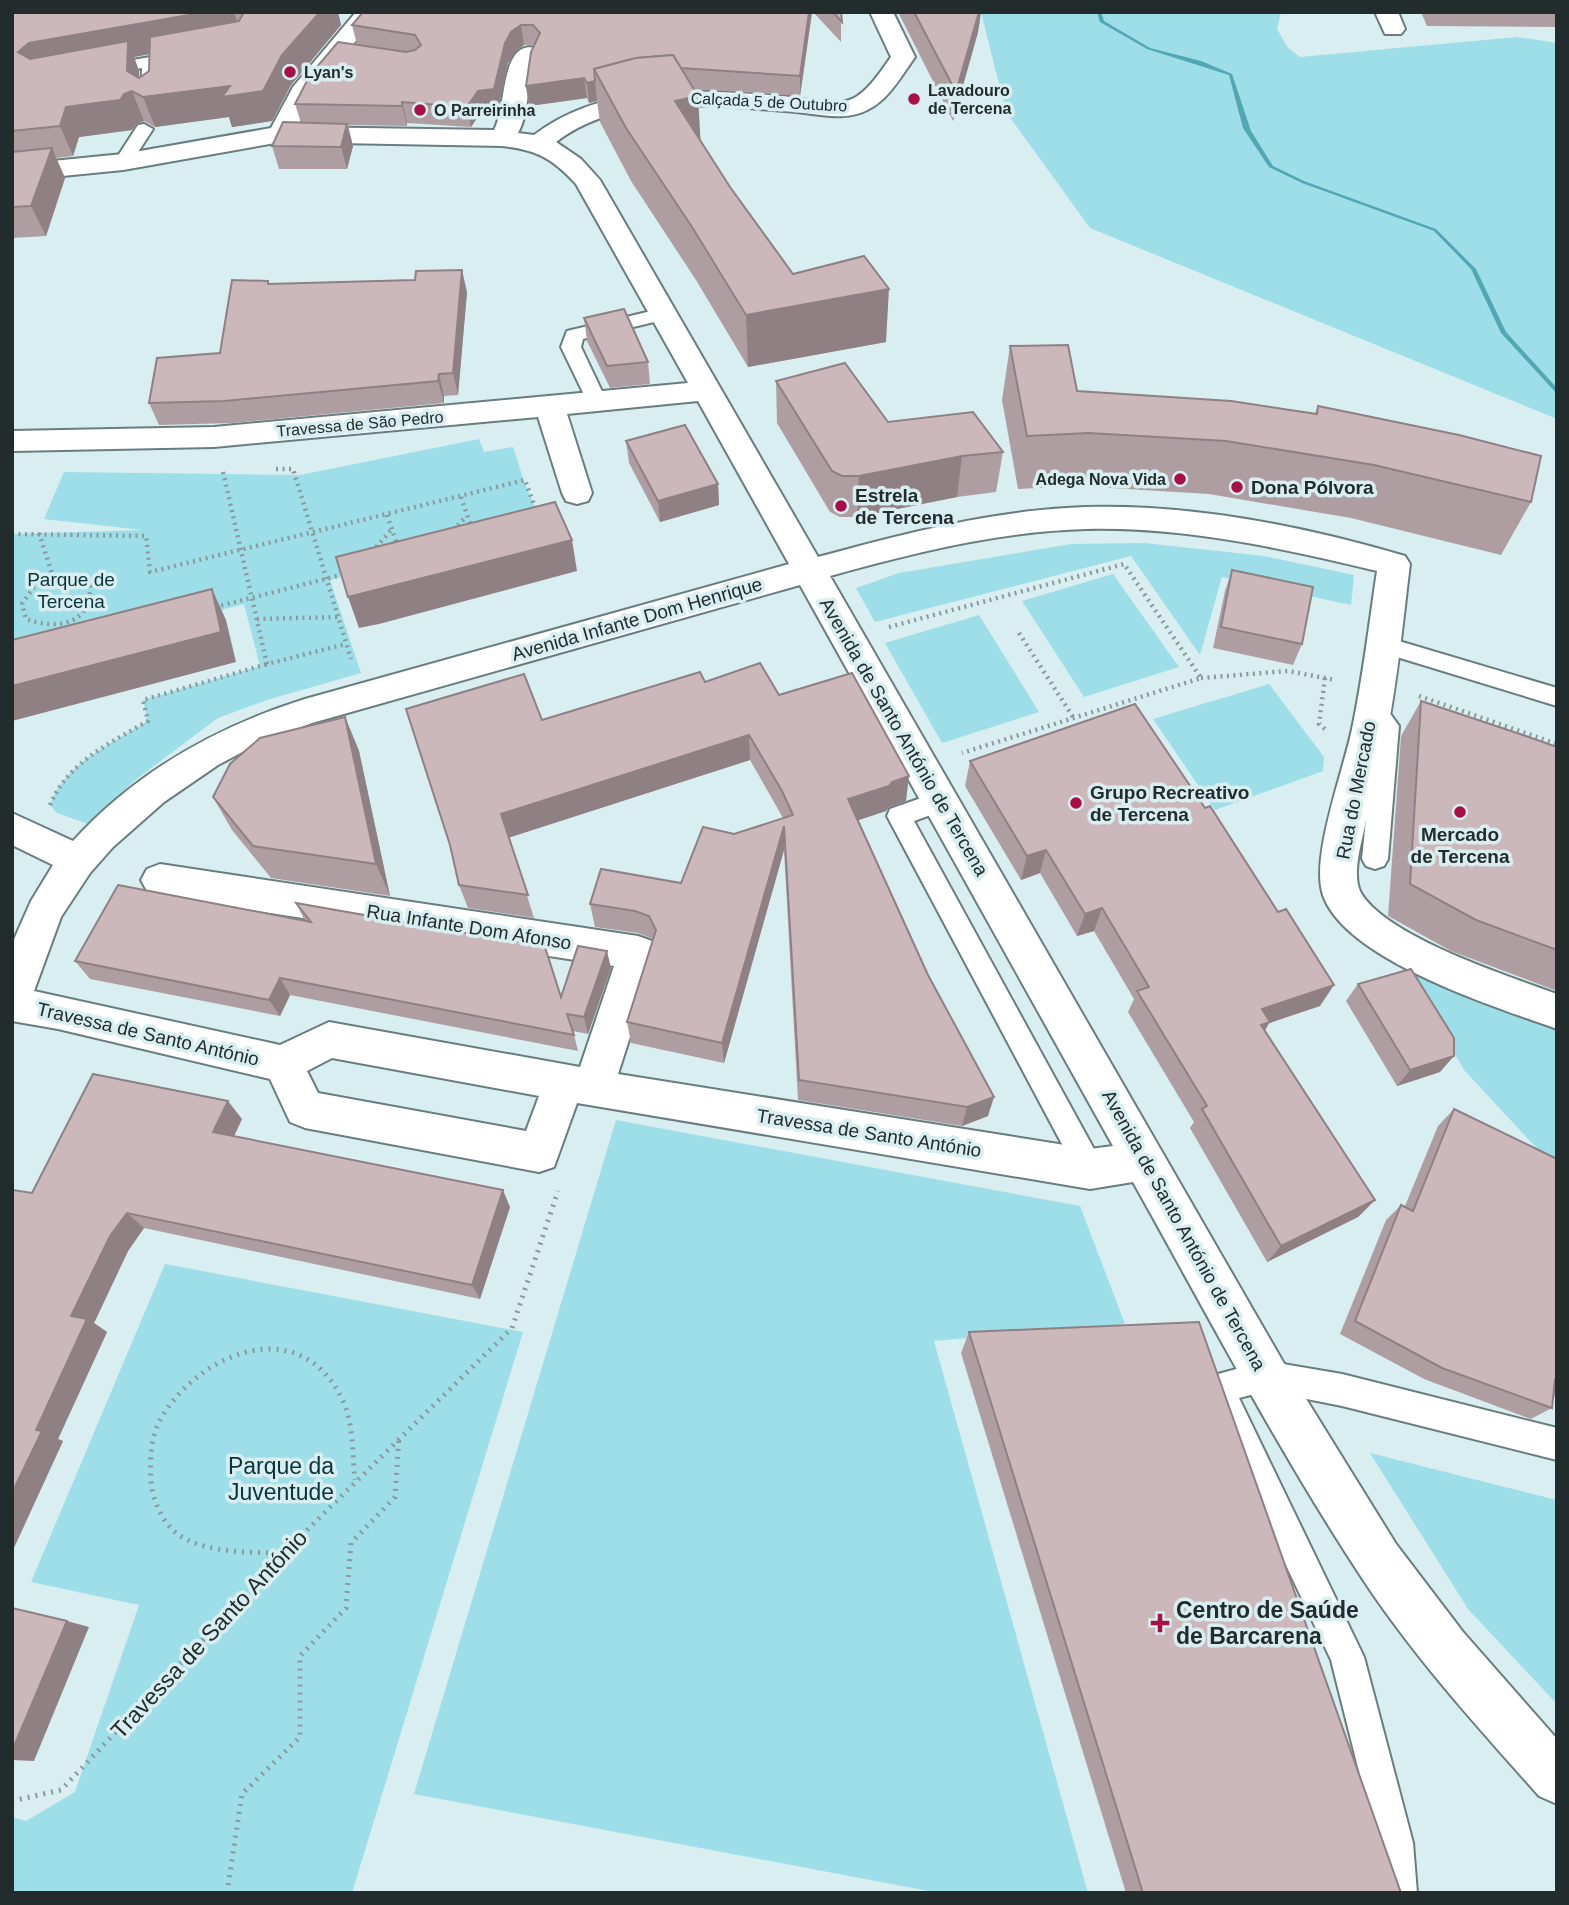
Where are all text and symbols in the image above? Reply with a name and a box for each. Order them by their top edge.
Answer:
marker: Lyan's [282,64,298,80]
place label: Lyan's [304,64,354,81]
place label: Lavadouro de Tercena [928,82,1011,117]
street label: Calçada 5 de Outubro [690,89,848,115]
marker: Lavadouro de Tercena [906,91,922,107]
marker: O Parreirinha [412,102,428,118]
place label: O Parreirinha [434,102,535,119]
street label: Travessa de São Pedro [276,408,444,440]
place label: Adega Nova Vida [1036,471,1166,488]
marker: Adega Nova Vida [1172,471,1188,487]
place label: Dona Pólvora [1251,477,1374,498]
marker: Dona Pólvora [1229,479,1245,495]
place label: Estrela de Tercena [855,485,954,528]
marker: Estrela de Tercena [833,498,849,514]
park label: Parque de Tercena [27,569,115,612]
street label: Avenida Infante Dom Henrique [509,573,765,665]
street label: Avenida de Santo António de Tercena [816,594,993,880]
street label: Rua do Mercado [1332,719,1380,861]
place label: Grupo Recreativo de Tercena [1090,782,1249,825]
marker: Grupo Recreativo de Tercena [1068,795,1084,811]
marker: Mercado de Tercena [1452,804,1468,820]
place label: Mercado de Tercena [1411,824,1510,867]
street label: Rua Infante Dom Afonso [365,900,573,954]
street label: Travessa de Santo António [35,998,261,1070]
street label: Avenida de Santo António de Tercena [1098,1086,1270,1374]
street label: Travessa de Santo António [755,1105,983,1161]
park label: Parque da Juventude [228,1453,334,1505]
street label: Travessa de Santo António [106,1524,312,1744]
place label: Centro de Saúde de Barcarena [1176,1597,1359,1649]
marker: Centro de Saúde de Barcarena [1150,1613,1170,1633]

